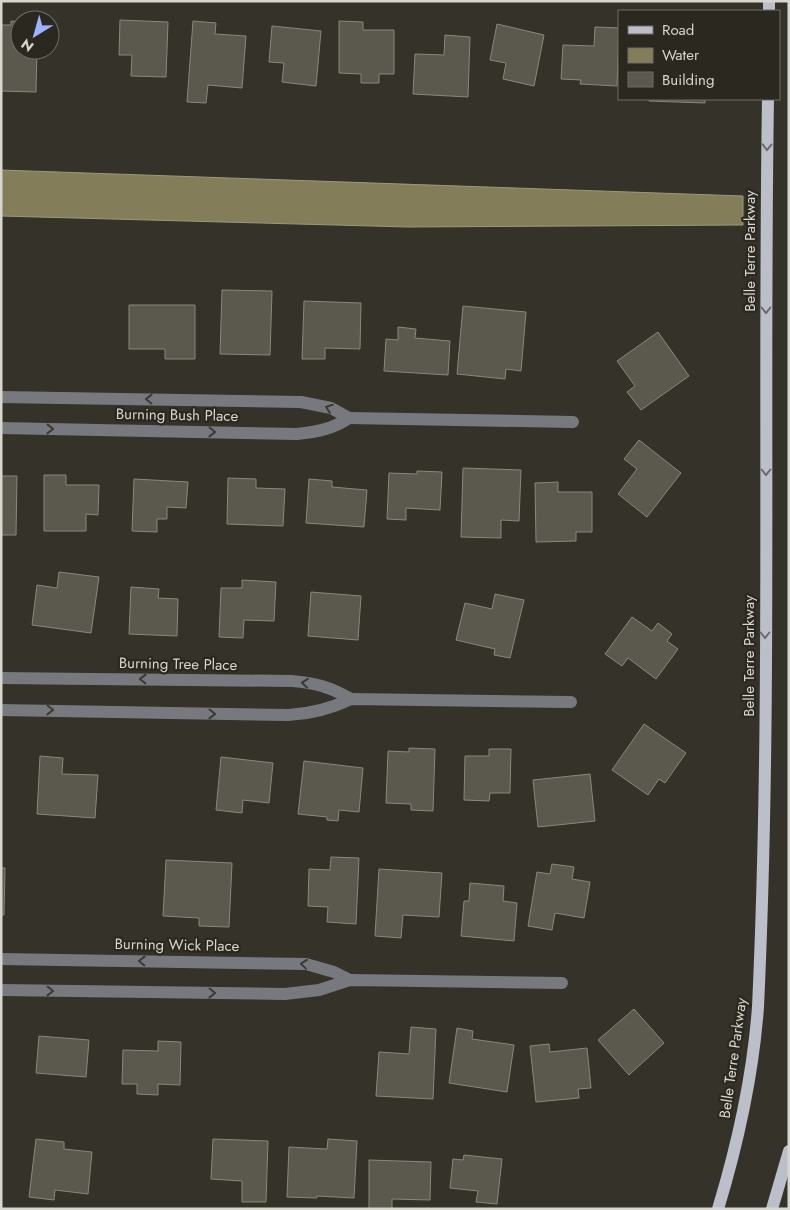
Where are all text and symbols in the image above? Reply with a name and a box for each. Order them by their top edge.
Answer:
north arrow [10,10,60,60]
legend [618,10,780,100]
text: Road [662,19,694,41]
text: N [17,34,38,57]
text: Water [662,44,700,66]
text: Building [662,69,714,91]
one-way arrow [762,144,772,152]
street label: Belle Terre Parkway [739,190,761,312]
one-way arrow [761,306,771,314]
one-way arrow [145,394,153,405]
street label: Burning Bush Place [116,403,239,427]
one-way arrow [325,404,333,414]
one-way arrow [46,424,54,434]
one-way arrow [209,427,217,437]
one-way arrow [761,469,771,477]
street label: Belle Terre Parkway [738,595,760,717]
one-way arrow [760,632,770,639]
street label: Burning Tree Place [119,652,238,676]
one-way arrow [139,674,147,685]
one-way arrow [301,678,309,689]
one-way arrow [46,705,54,716]
one-way arrow [209,708,217,719]
street label: Burning Wick Place [114,933,240,957]
one-way arrow [138,956,146,966]
one-way arrow [300,959,308,970]
one-way arrow [46,986,54,996]
one-way arrow [209,988,217,998]
street label: Belle Terre Parkway [714,996,752,1120]

